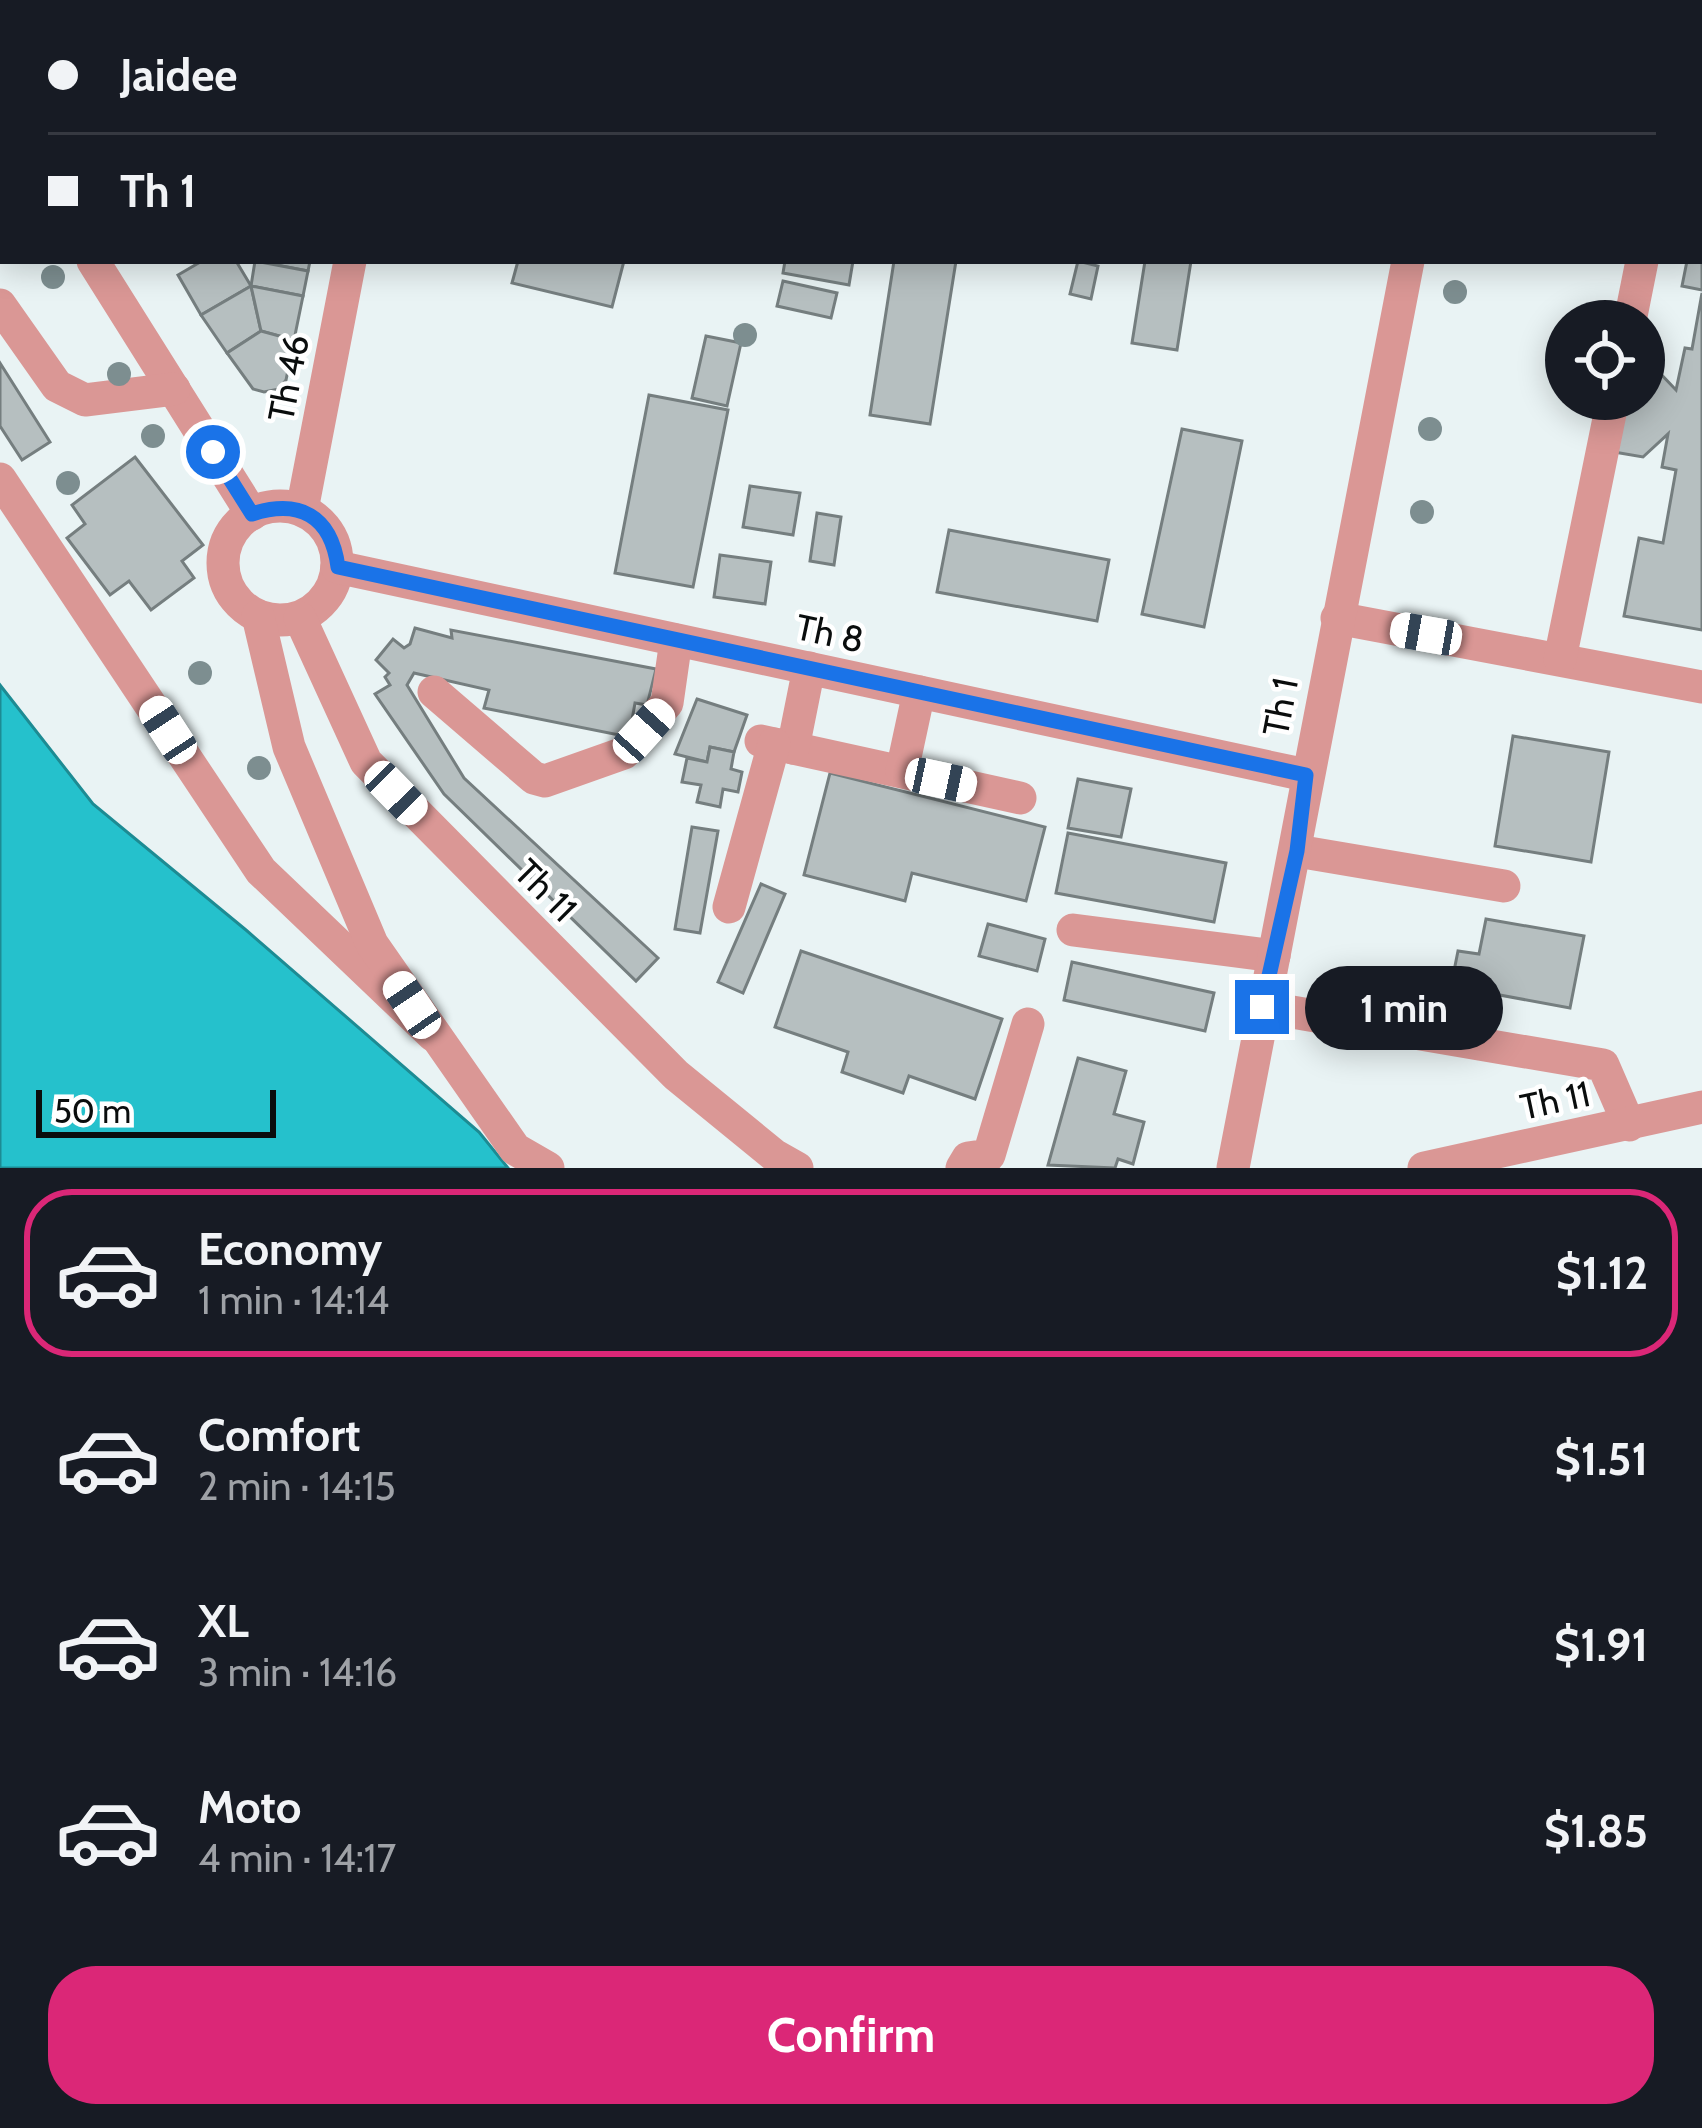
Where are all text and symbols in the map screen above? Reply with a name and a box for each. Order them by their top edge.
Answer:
text: Jaidee [120,48,238,102]
text: Th 1 [120,164,196,218]
map controls [1545,300,1665,420]
button: locate [1545,300,1665,420]
street label: Th 46 [258,331,318,425]
route start [186,425,240,479]
street label: Th 8 [792,604,868,662]
car [1387,610,1465,658]
street label: Th 1 [1253,674,1307,740]
car [133,690,203,770]
car [607,692,681,770]
car [358,755,434,831]
car [902,755,980,805]
street label: Th 11 [506,850,586,930]
car [377,965,447,1045]
callout: 1 min [1304,965,1502,1049]
route end [1235,980,1289,1034]
text: 1 min [1360,984,1448,1032]
street label: Th 11 [1516,1071,1594,1129]
scale bar [36,1084,276,1137]
text: 50 m [54,1091,131,1131]
icon: car [54,1219,162,1327]
text: Economy [198,1222,382,1276]
text: $1.12 [1556,1246,1648,1300]
text: 1 min · 14:14 [198,1276,389,1324]
icon: car [54,1405,162,1513]
text: Comfort [198,1408,361,1462]
text: $1.51 [1555,1432,1648,1486]
text: 2 min · 14:15 [198,1462,396,1510]
icon: car [54,1591,162,1699]
text: XL [198,1594,249,1648]
text: $1.91 [1554,1618,1648,1672]
text: 3 min · 14:16 [198,1648,397,1696]
icon: car [54,1777,162,1885]
text: Moto [198,1780,301,1834]
text: $1.85 [1544,1804,1648,1858]
text: 4 min · 14:17 [198,1834,396,1882]
button: Confirm [48,1966,1654,2104]

